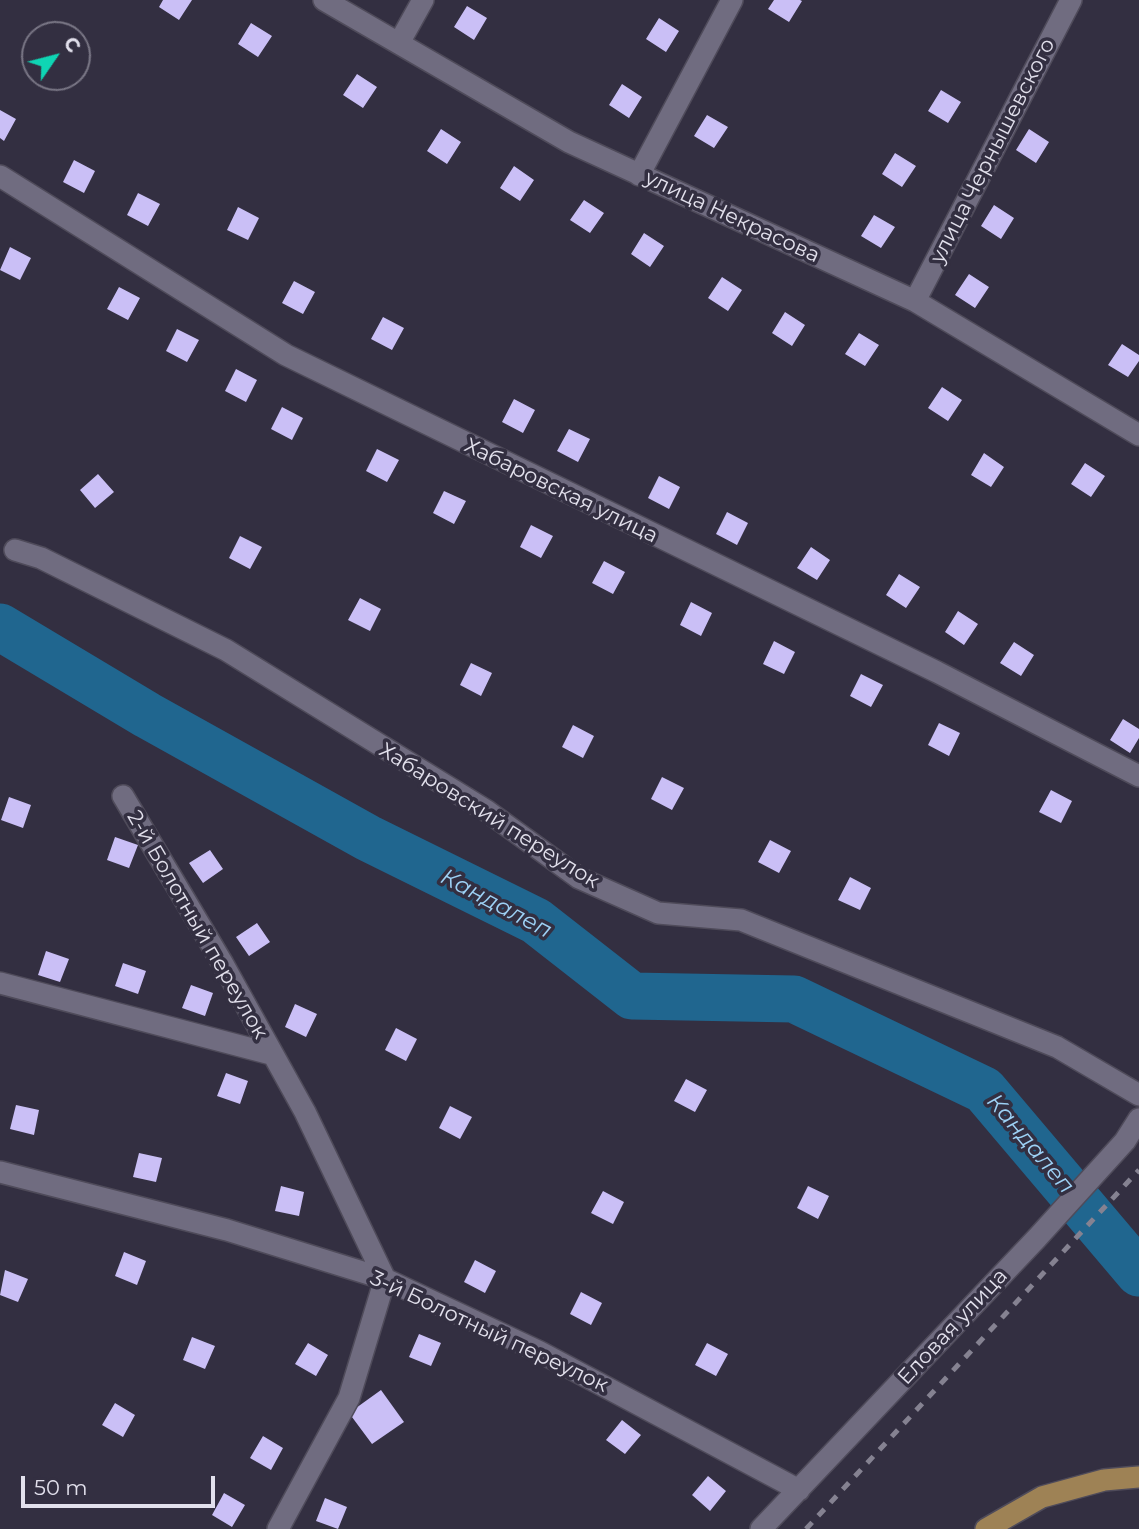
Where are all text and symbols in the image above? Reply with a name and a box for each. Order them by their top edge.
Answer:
north arrow [21,21,91,91]
text: С [59,33,85,57]
street label: улица Чернышевского [925,34,1061,268]
street label: улица Некрасова [641,165,823,269]
street label: Хабаровская улица [460,433,662,549]
street label: Хабаровский переулок [374,738,604,894]
street label: 2-й Болотный переулок [121,806,273,1044]
water label: Кандалеп [436,863,556,945]
water label: Кандалеп [980,1089,1080,1199]
street label: Еловая улица [893,1264,1013,1390]
street label: 3-й Болотный переулок [366,1266,612,1398]
scale bar [24,1462,219,1506]
text: 50 m [34,1475,88,1500]

